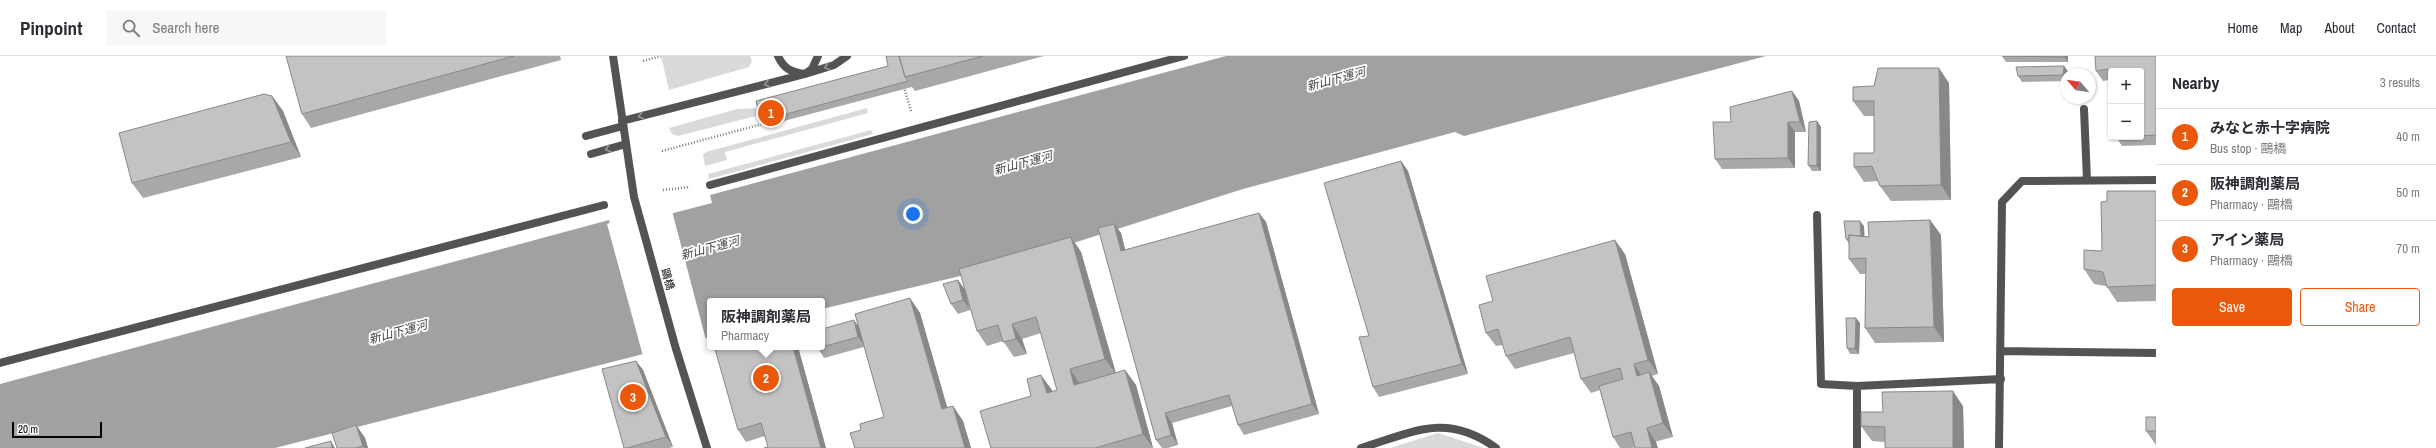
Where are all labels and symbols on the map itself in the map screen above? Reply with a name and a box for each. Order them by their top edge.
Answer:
one-way arrow [824,62,831,71]
water label: 新山下運河 [1305,63,1369,94]
north arrow [2060,68,2096,104]
one-way arrow [764,79,770,87]
pin: 1 [758,98,784,128]
one-way arrow [638,111,645,120]
one-way arrow [605,144,612,153]
water label: 新山下運河 [992,147,1056,178]
your location [903,204,923,224]
water label: 新山下運河 [679,232,743,263]
street label: 鷗橋 [658,267,678,291]
water label: 新山下運河 [367,316,431,347]
pin: 2 [753,363,779,393]
pin: 3 [620,382,646,412]
scale bar [12,420,102,439]

